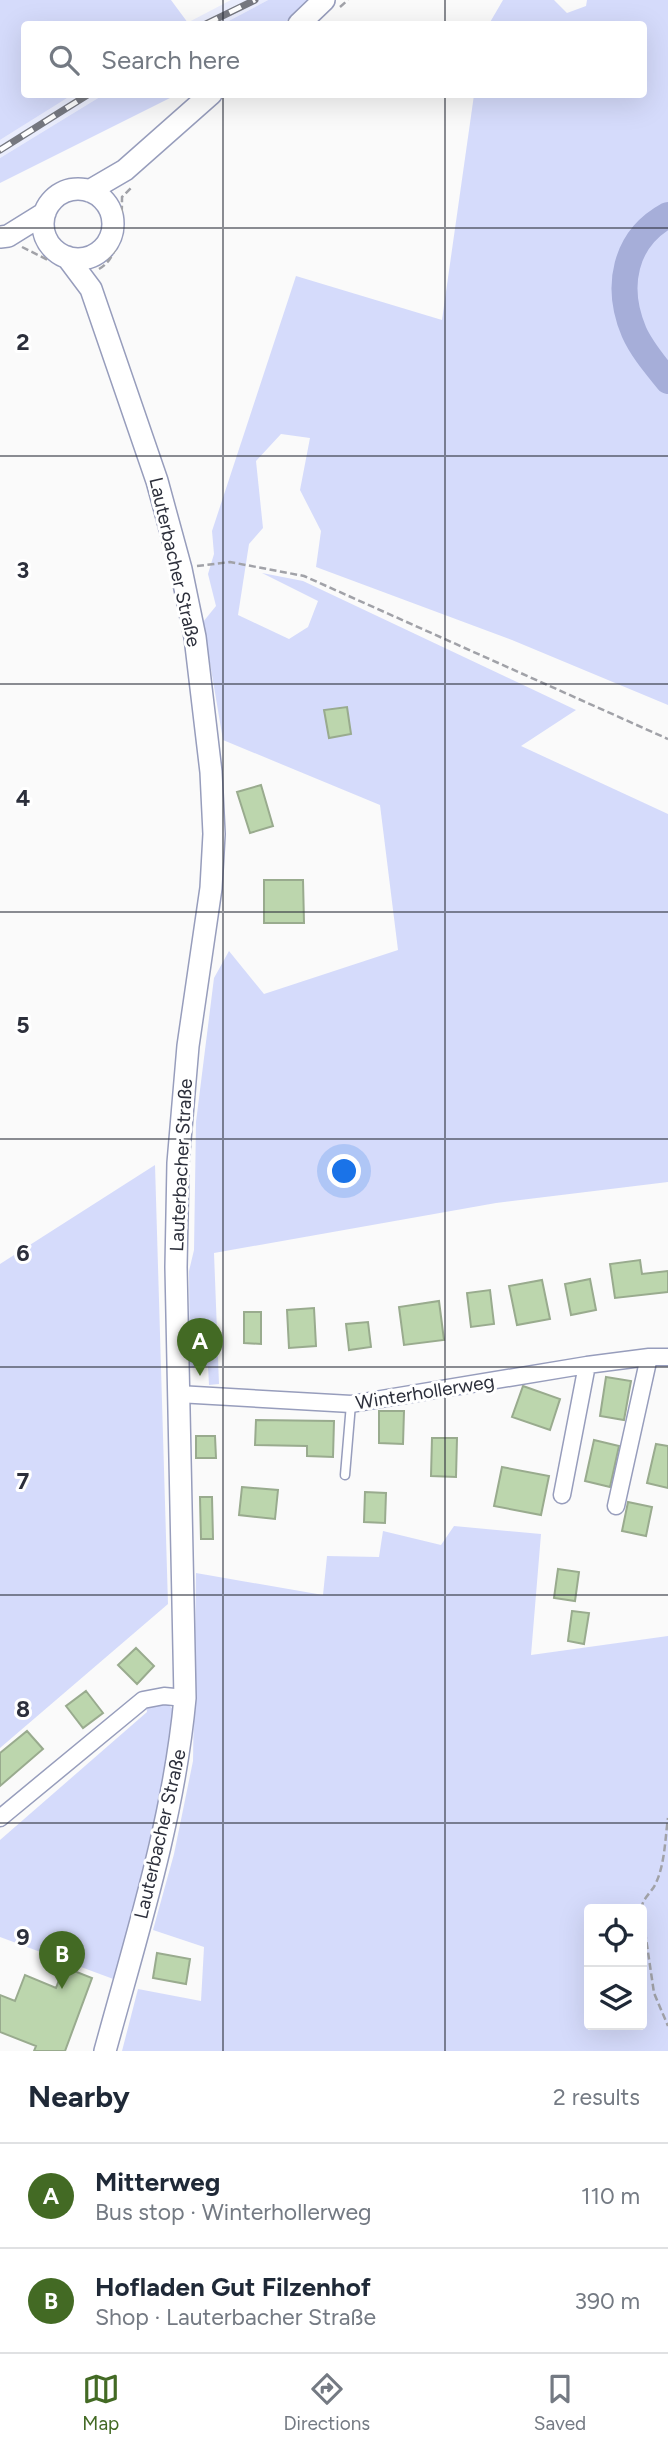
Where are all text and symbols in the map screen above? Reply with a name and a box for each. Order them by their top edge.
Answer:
search box [21,21,647,98]
icon: search [45,41,83,79]
text: Search here [101,44,240,76]
text: 2 [16,328,30,356]
street label: Lauterbacher Straße [144,475,206,649]
text: 3 [17,556,29,584]
text: 4 [16,784,30,812]
text: 5 [16,1011,30,1039]
street label: Lauterbacher Straße [165,1078,197,1252]
your location [327,1154,361,1188]
text: 6 [16,1239,30,1267]
pin: A [177,1318,223,1376]
street label: Winterhollerweg [354,1370,496,1414]
text: 7 [17,1467,30,1495]
text: 8 [16,1695,30,1723]
street label: Lauterbacher Straße [129,1747,191,1921]
map controls [584,1904,647,2030]
button: locate [584,1904,647,1967]
text: 9 [16,1923,30,1951]
pin: B [39,1931,85,1989]
button: layers [584,1967,647,2030]
text: Nearby [28,2078,130,2115]
text: 2 results [553,2083,640,2111]
text: Mitterweg [95,2166,220,2198]
text: A [43,2182,59,2210]
text: 110 m [581,2182,640,2210]
text: Bus stop · Winterhollerweg [95,2198,371,2226]
text: Hofladen Gut Filzenhof [95,2271,371,2303]
text: B [44,2287,58,2315]
text: 390 m [574,2287,640,2315]
text: Shop · Lauterbacher Straße [95,2303,376,2331]
tab: Map [82,2370,120,2435]
tab: Directions [283,2370,370,2435]
tab: Saved [534,2370,586,2435]

